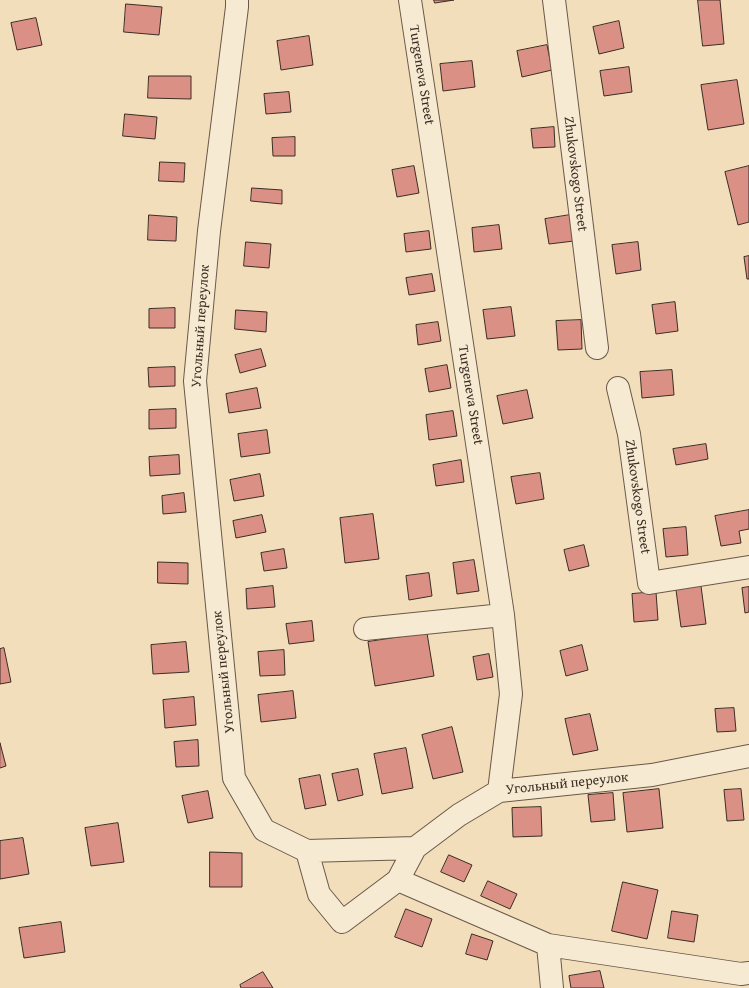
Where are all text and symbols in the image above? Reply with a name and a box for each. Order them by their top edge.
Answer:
street label: Turgeneva Street [405,24,437,126]
street label: Zhukovskogo Street [560,116,590,232]
street label: Угольный переулок [188,264,214,388]
street label: Turgeneva Street [454,344,486,446]
street label: Zhukovskogo Street [621,439,653,555]
street label: Угольный переулок [209,610,239,734]
street label: Угольный переулок [505,769,629,799]

